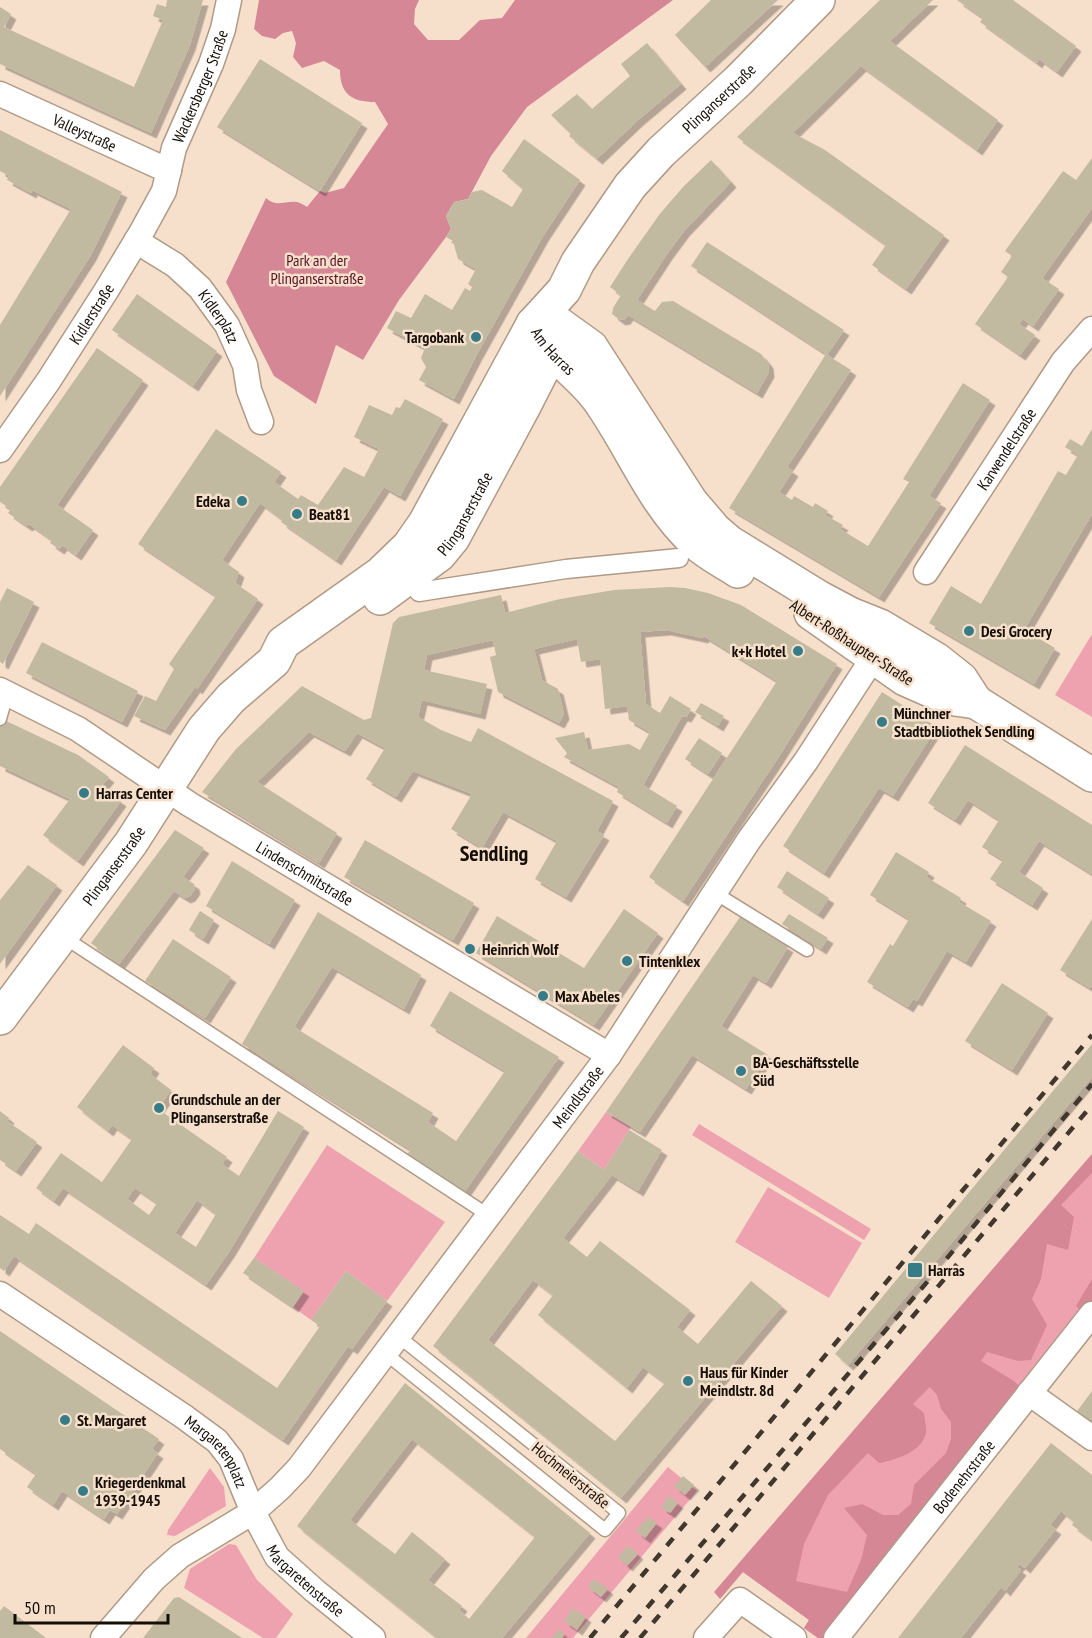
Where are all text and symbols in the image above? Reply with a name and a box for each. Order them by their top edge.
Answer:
street label: Wackersberger Straße [168,27,232,146]
street label: Plinganserstraße [678,59,760,138]
street label: Valleystraße [49,109,120,156]
park label: Park an der Plinganserstraße [270,250,364,288]
street label: Kidlerstraße [65,280,118,348]
street label: Kidlerplatz [194,285,244,346]
street label: Am Harras [527,324,580,379]
place label: Targobank [405,327,464,347]
marker: Targobank [469,330,483,344]
street label: Karwendelstraße [972,404,1040,494]
street label: Plinganserstraße [433,468,497,560]
place label: Edeka [196,491,230,511]
marker: Edeka [235,494,249,508]
place label: Beat81 [309,504,350,524]
marker: Beat81 [290,507,304,521]
street label: Albert-Roßhaupter-Straße [786,594,918,690]
place label: Desi Grocery [981,621,1052,641]
marker: Desi Grocery [962,624,976,638]
place label: k+k Hotel [732,641,786,661]
marker: k+k Hotel [791,644,805,658]
place label: Münchner Stadtbibliothek Sendling [894,703,1035,741]
marker: Münchner Stadtbibliothek Sendling [875,715,889,729]
place label: Harras Center [96,783,173,803]
marker: Harras Center [77,786,91,800]
street label: Plinganserstraße [78,822,149,909]
street label: Lindenschmitstraße [253,837,357,910]
district label: Sendling [460,839,528,867]
place label: Heinrich Wolf [482,939,559,959]
marker: Heinrich Wolf [463,942,477,956]
place label: Tintenklex [639,951,700,971]
marker: Tintenklex [620,954,634,968]
place label: Max Abeles [555,986,620,1006]
marker: Max Abeles [536,989,550,1003]
place label: BA-Geschäftsstelle Süd [753,1052,859,1090]
street label: Meindlstraße [548,1061,608,1132]
marker: BA-Geschäftsstelle Süd [734,1064,748,1078]
place label: Grundschule an der Plinganserstraße [171,1089,281,1127]
marker: Grundschule an der Plinganserstraße [152,1101,166,1115]
place label: Harras [928,1260,965,1280]
marker: Harras [906,1261,924,1279]
place label: Haus für Kinder Meindlstr. 8d [700,1362,789,1400]
marker: Haus für Kinder Meindlstr. 8d [681,1374,695,1388]
place label: St. Margaret [77,1410,147,1430]
street label: Margaretenplatz [181,1411,252,1491]
marker: St. Margaret [58,1413,72,1427]
street label: Bodenehrstraße [929,1436,999,1517]
street label: Hochmeierstraße [528,1437,614,1513]
place label: Kriegerdenkmal 1939-1945 [95,1472,186,1510]
marker: Kriegerdenkmal 1939-1945 [76,1484,90,1498]
street label: Margaretenstraße [262,1541,348,1621]
scale bar [15,1587,168,1625]
text: 50 m [24,1596,56,1619]

